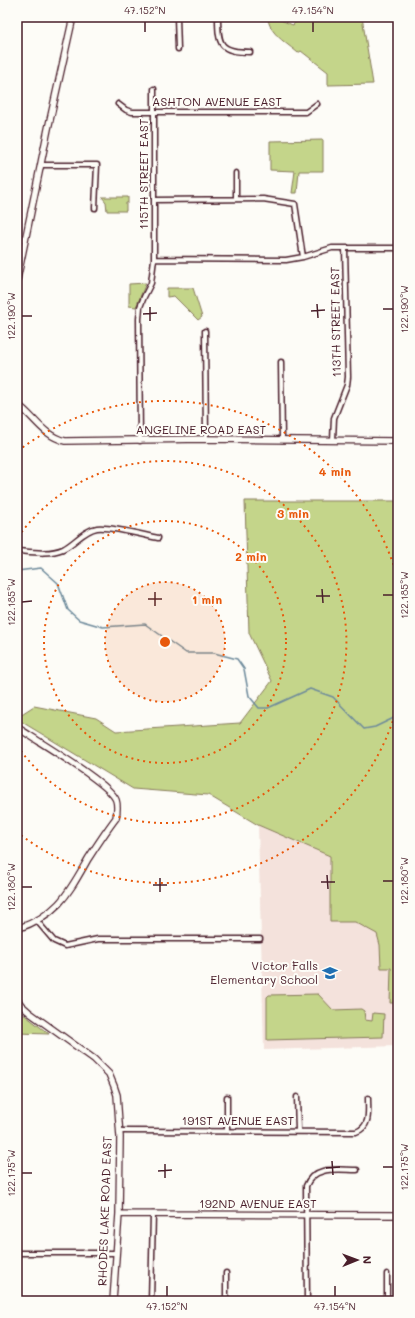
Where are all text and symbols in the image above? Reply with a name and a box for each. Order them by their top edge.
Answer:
text: 47.152°N [124,3,166,17]
text: 47.154°N [292,3,334,17]
street label: ASHTON AVENUE EAST [152,93,282,109]
street label: 115TH STREET EAST [135,118,151,229]
street label: 113TH STREET EAST [326,266,344,378]
text: 122.190°W [397,285,411,333]
text: 122.190°W [4,292,18,340]
street label: ANGELINE ROAD EAST [136,421,266,437]
text: 4 min [319,463,351,479]
text: 3 min [277,505,309,521]
text: 2 min [235,548,267,564]
text: 122.185°W [397,571,411,619]
text: 122.185°W [4,578,18,626]
text: 1 min [192,591,222,607]
centre of rings [158,635,172,649]
text: 122.180°W [397,857,411,905]
text: 122.180°W [4,863,18,911]
place label: Victor Falls Elementary School [210,957,318,987]
school or university icon: Victor Falls Elementary School [321,964,339,982]
street label: 191ST AVENUE EAST [182,1112,295,1128]
street label: RHODES LAKE ROAD EAST [93,1135,115,1286]
text: 122.175°W [397,1143,411,1191]
text: 122.175°W [4,1149,18,1197]
street label: 192ND AVENUE EAST [199,1195,317,1211]
north arrow [337,1240,377,1280]
text: N [360,1256,375,1264]
text: 47.152°N [146,1299,188,1313]
text: 47.154°N [314,1299,356,1313]

